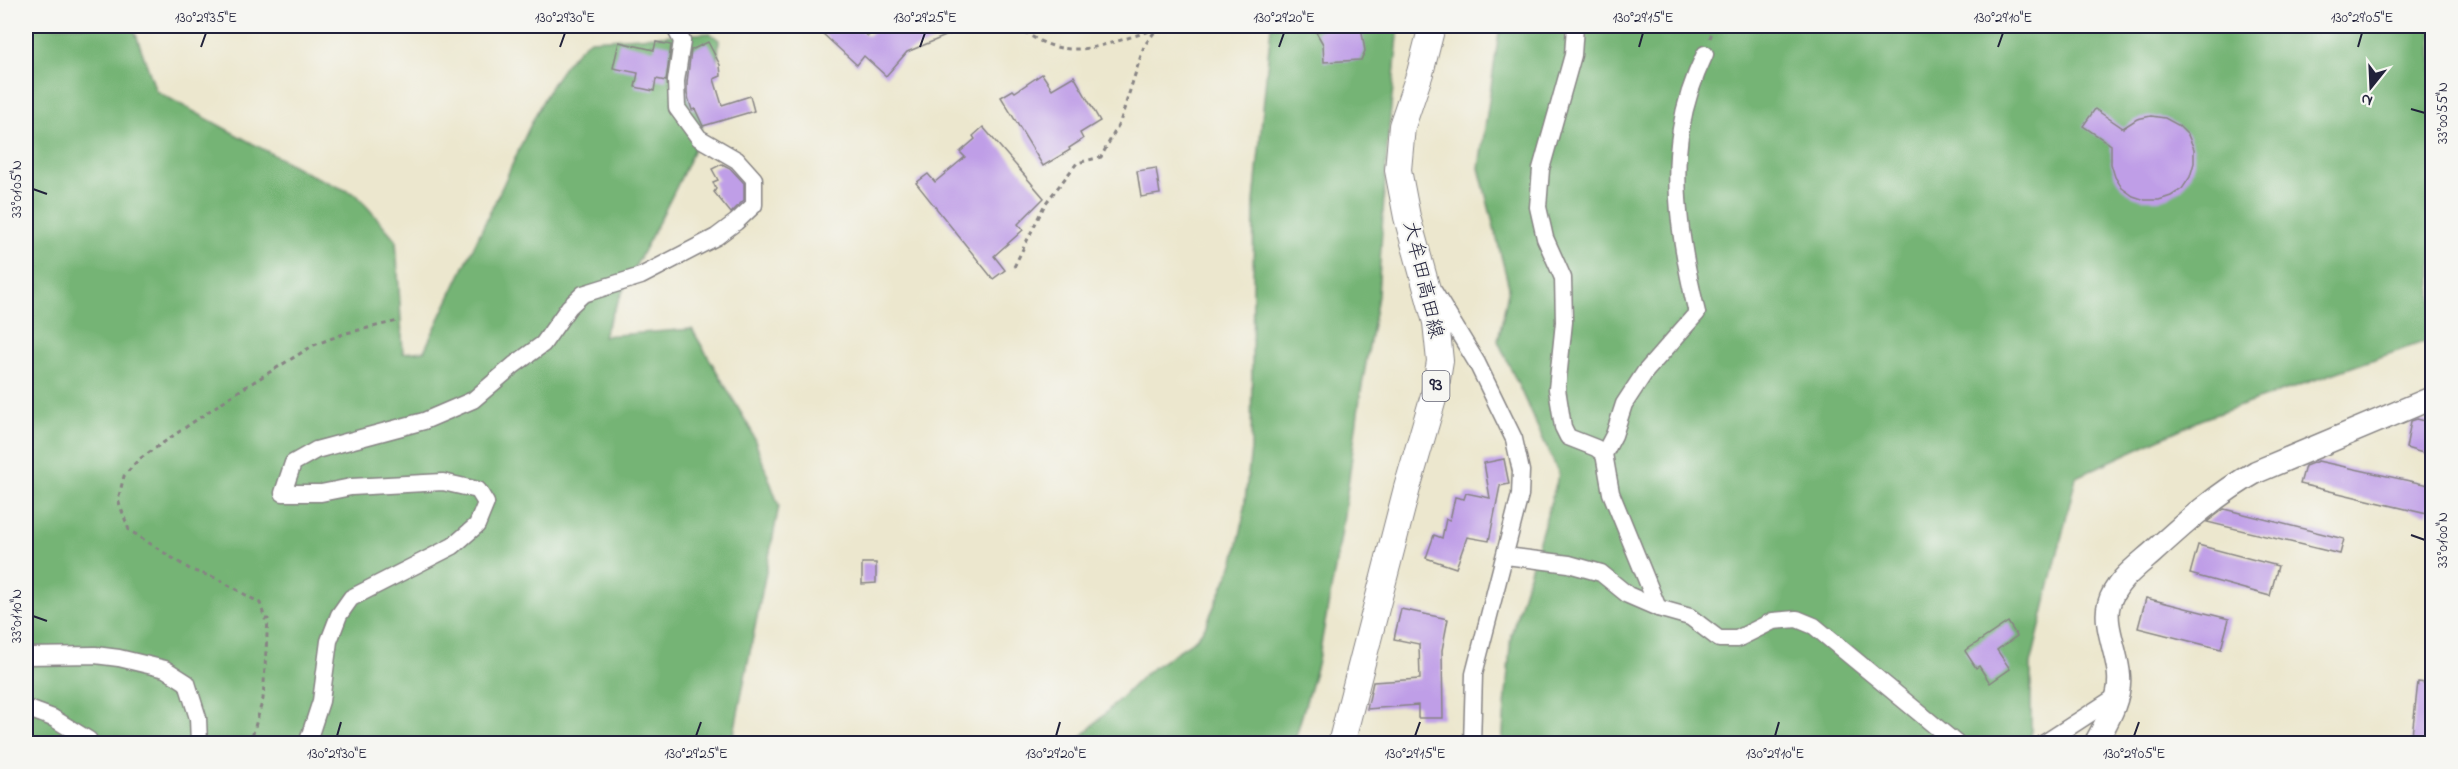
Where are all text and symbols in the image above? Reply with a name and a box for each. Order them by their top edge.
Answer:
text: 130°29'35"E [175,7,237,29]
text: 130°29'30"E [535,7,595,29]
text: 130°29'25"E [893,7,957,29]
text: 130°29'20"E [1253,7,1315,29]
text: 130°29'15"E [1613,7,1673,29]
text: 130°29'10"E [1974,7,2032,29]
text: 130°29'05"E [2331,7,2393,29]
north arrow [2341,57,2401,117]
text: 33°00'55"N [2432,82,2454,144]
text: N [2358,86,2376,112]
text: 33°01'05"N [6,160,28,218]
street label: 大牟田高田線 [1394,218,1450,342]
road number: 93 [1422,371,1450,401]
text: 33°01'00"N [2432,512,2454,568]
text: 33°01'10"N [6,589,28,643]
text: 130°29'30"E [307,743,367,765]
text: 130°29'25"E [664,743,728,765]
text: 130°29'20"E [1025,743,1087,765]
text: 130°29'15"E [1385,743,1445,765]
text: 130°29'10"E [1746,743,1804,765]
text: 130°29'05"E [2103,743,2165,765]

